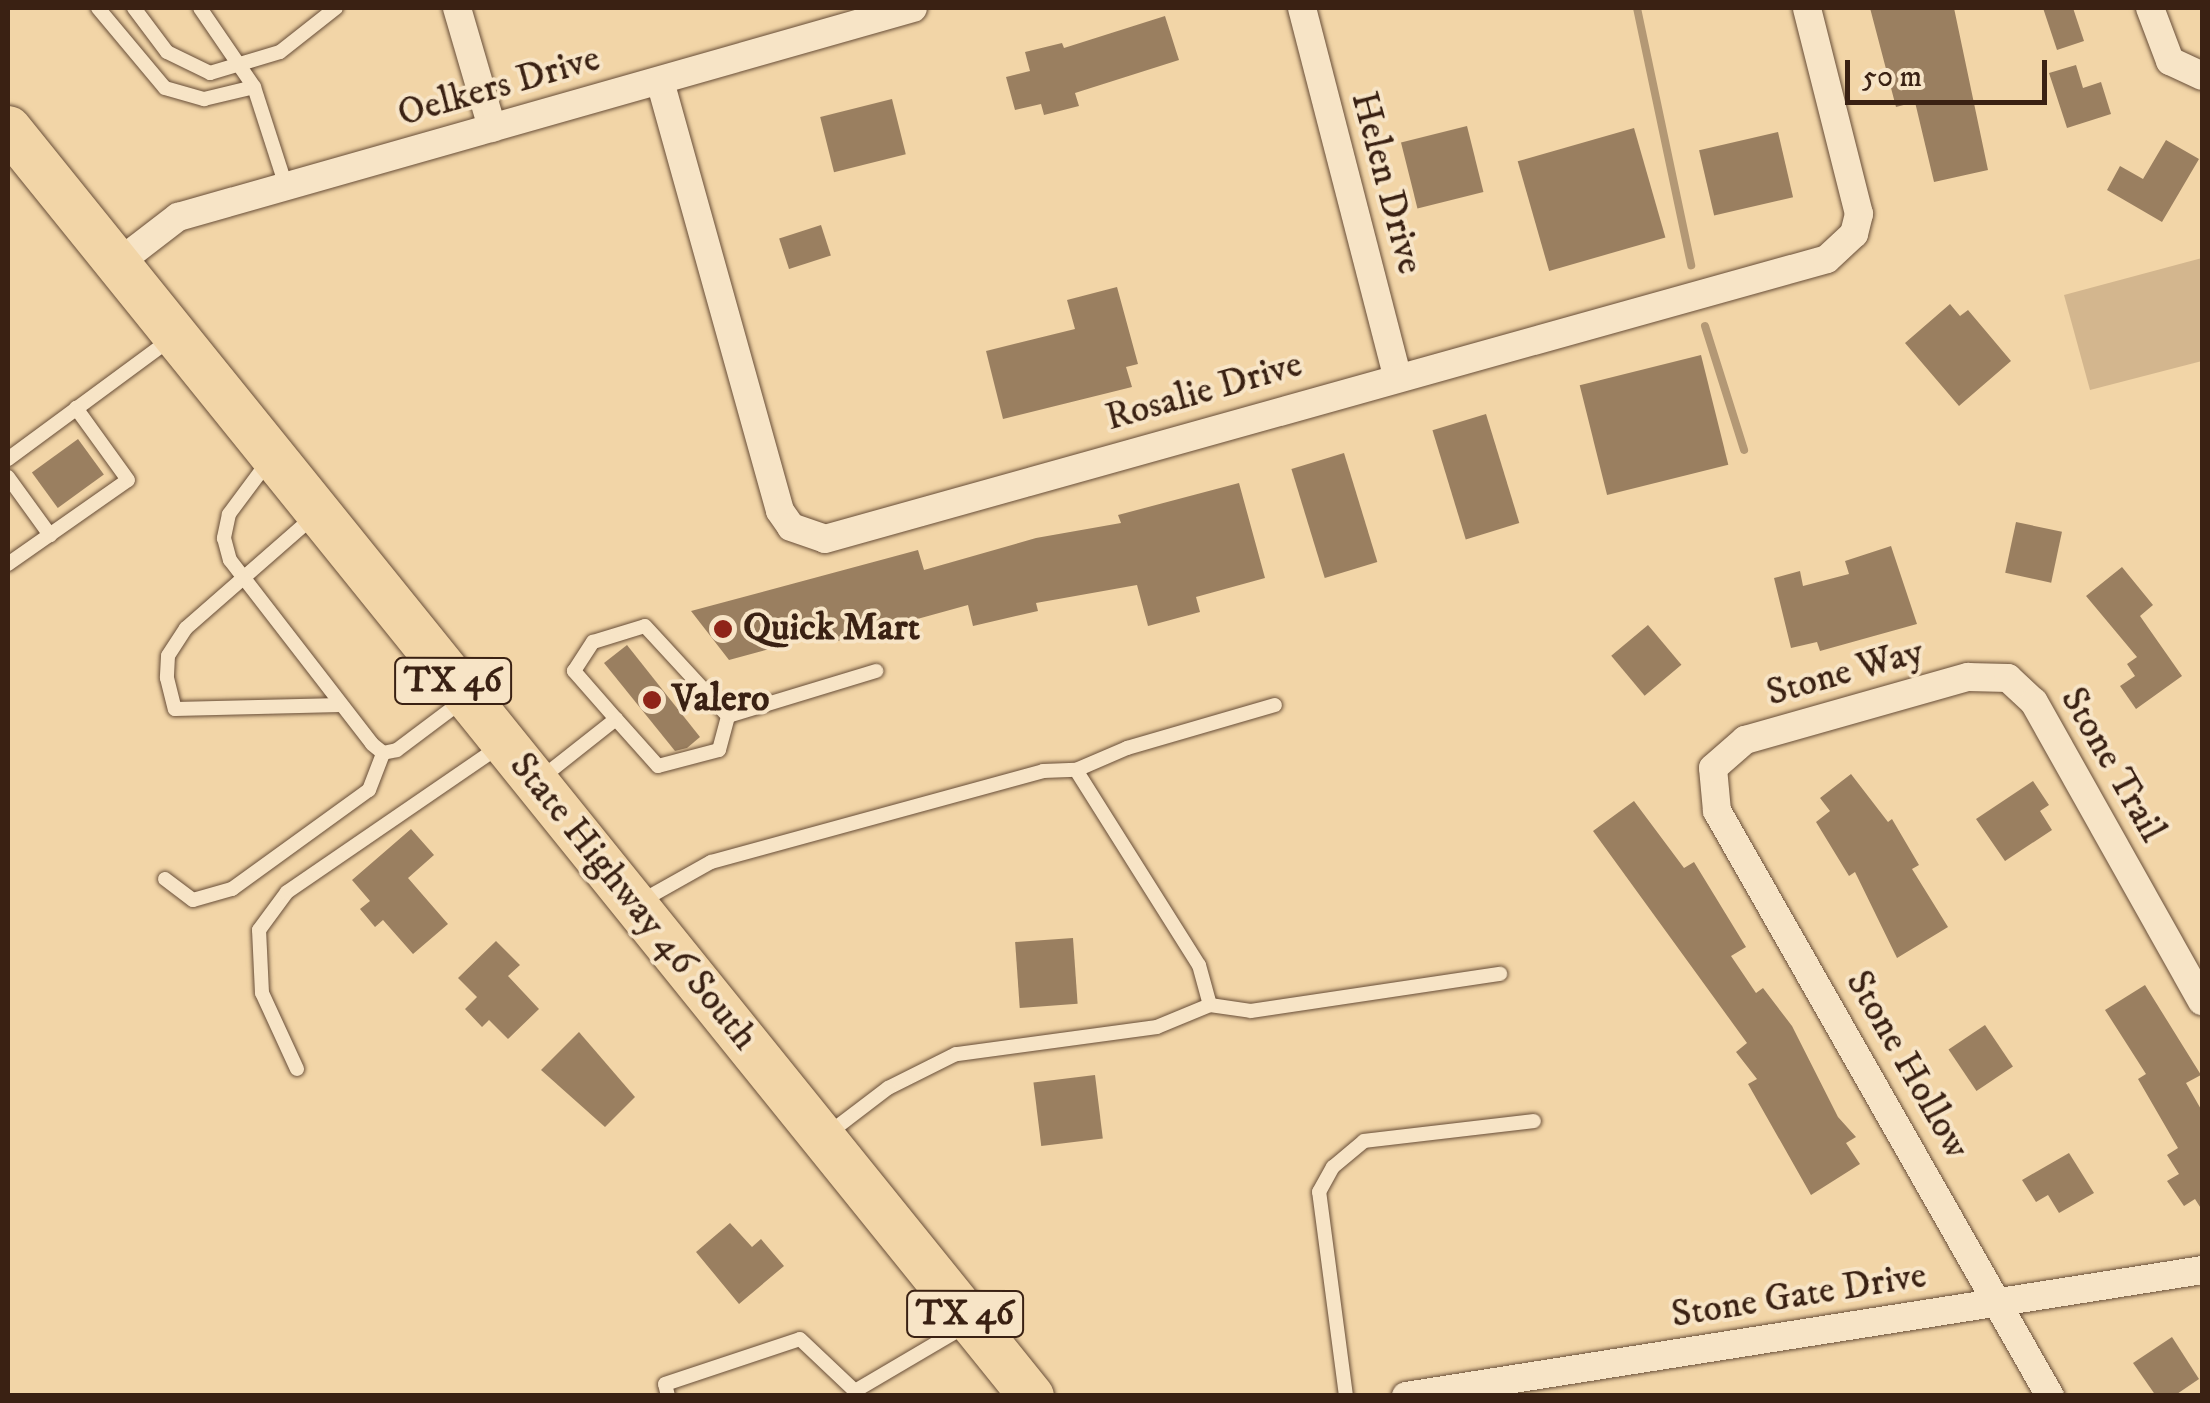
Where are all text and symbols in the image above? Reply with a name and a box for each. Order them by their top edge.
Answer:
street label: Oelkers Drive [393,36,605,138]
scale bar [1850,40,2052,102]
text: 50 m [1862,59,1922,96]
street label: Helen Drive [1340,87,1432,279]
street label: Rosalie Drive [1101,342,1307,442]
place label: Quick Mart [743,606,920,652]
marker: Quick Mart [712,618,734,640]
street label: Stone Way [1761,629,1929,717]
road number: TX 46 [393,651,513,711]
place label: Valero [672,677,769,723]
street label: Stone Trail [2050,680,2174,850]
marker: Valero [641,689,663,711]
street label: State Highway 46 South [499,744,767,1060]
street label: Stone Hollow [1835,963,1979,1167]
street label: Stone Gate Drive [1668,1253,1930,1339]
road number: TX 46 [905,1284,1025,1344]

